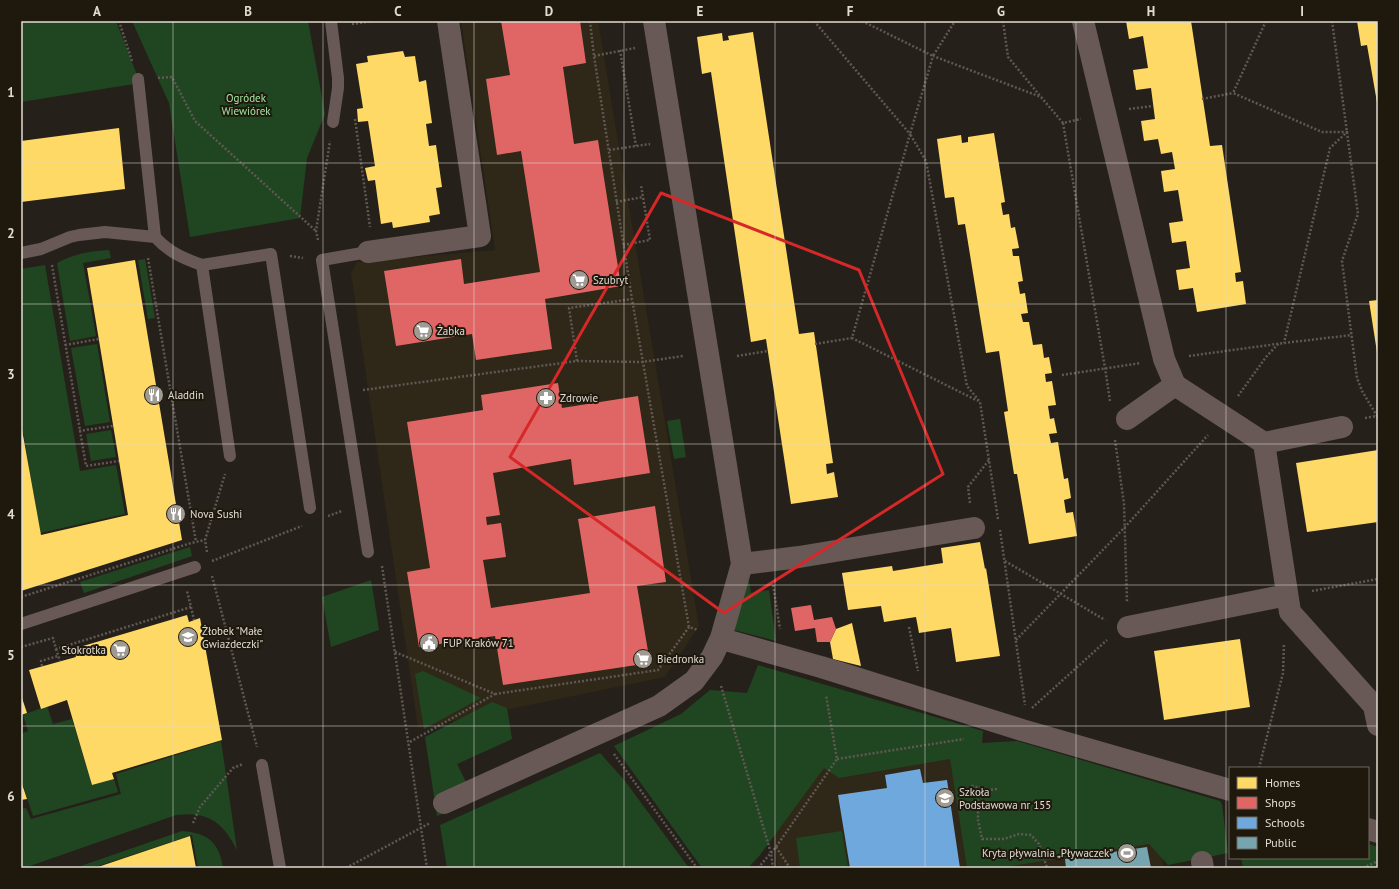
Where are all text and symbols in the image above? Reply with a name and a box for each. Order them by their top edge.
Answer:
text: A [93,3,101,20]
text: B [244,3,252,20]
text: C [394,3,402,20]
text: D [545,3,553,20]
text: E [697,3,704,20]
text: F [847,3,854,20]
text: G [997,3,1005,20]
text: H [1147,3,1155,20]
text: I [1300,3,1304,20]
text: 1 [7,84,15,101]
park label: Ogródek Wiewiórek [221,91,271,118]
text: 2 [7,225,15,242]
supermarket icon: Szubryt [568,269,590,291]
place label: Szubryt [593,273,628,287]
supermarket icon: Żabka [412,320,434,342]
place label: Żabka [437,324,465,338]
text: 3 [7,366,15,383]
restaurant icon: Aladdin [143,384,165,406]
pharmacy icon: Zdrowie [535,387,557,409]
place label: Aladdin [168,388,204,402]
place label: Zdrowie [560,391,598,405]
restaurant icon: Nova Sushi [165,503,187,525]
text: 4 [7,506,15,523]
place label: Nova Sushi [190,507,242,521]
place label: Żłobek "Małe Gwiazdeczki" [202,624,263,651]
school or university icon: Żłobek "Małe Gwiazdeczki" [177,626,199,648]
public building icon: FUP Kraków 71 [418,632,440,654]
place label: FUP Kraków 71 [443,636,514,650]
supermarket icon: Stokrotka [109,639,131,661]
place label: Stokrotka [61,643,106,657]
text: 5 [7,647,15,664]
supermarket icon: Biedronka [632,648,654,670]
place label: Biedronka [657,652,704,666]
legend [1229,767,1369,859]
text: Homes [1265,775,1300,790]
place label: Szkoła Podstawowa nr 155 [959,785,1051,812]
school or university icon: Szkoła Podstawowa nr 155 [934,787,956,809]
text: 6 [7,788,15,805]
text: Shops [1265,795,1296,810]
text: Schools [1265,815,1305,830]
text: Public [1265,835,1297,850]
sports icon: Kryta pływalnia „Pływaczek” [1116,842,1138,864]
place label: Kryta pływalnia „Pływaczek” [982,846,1113,860]

